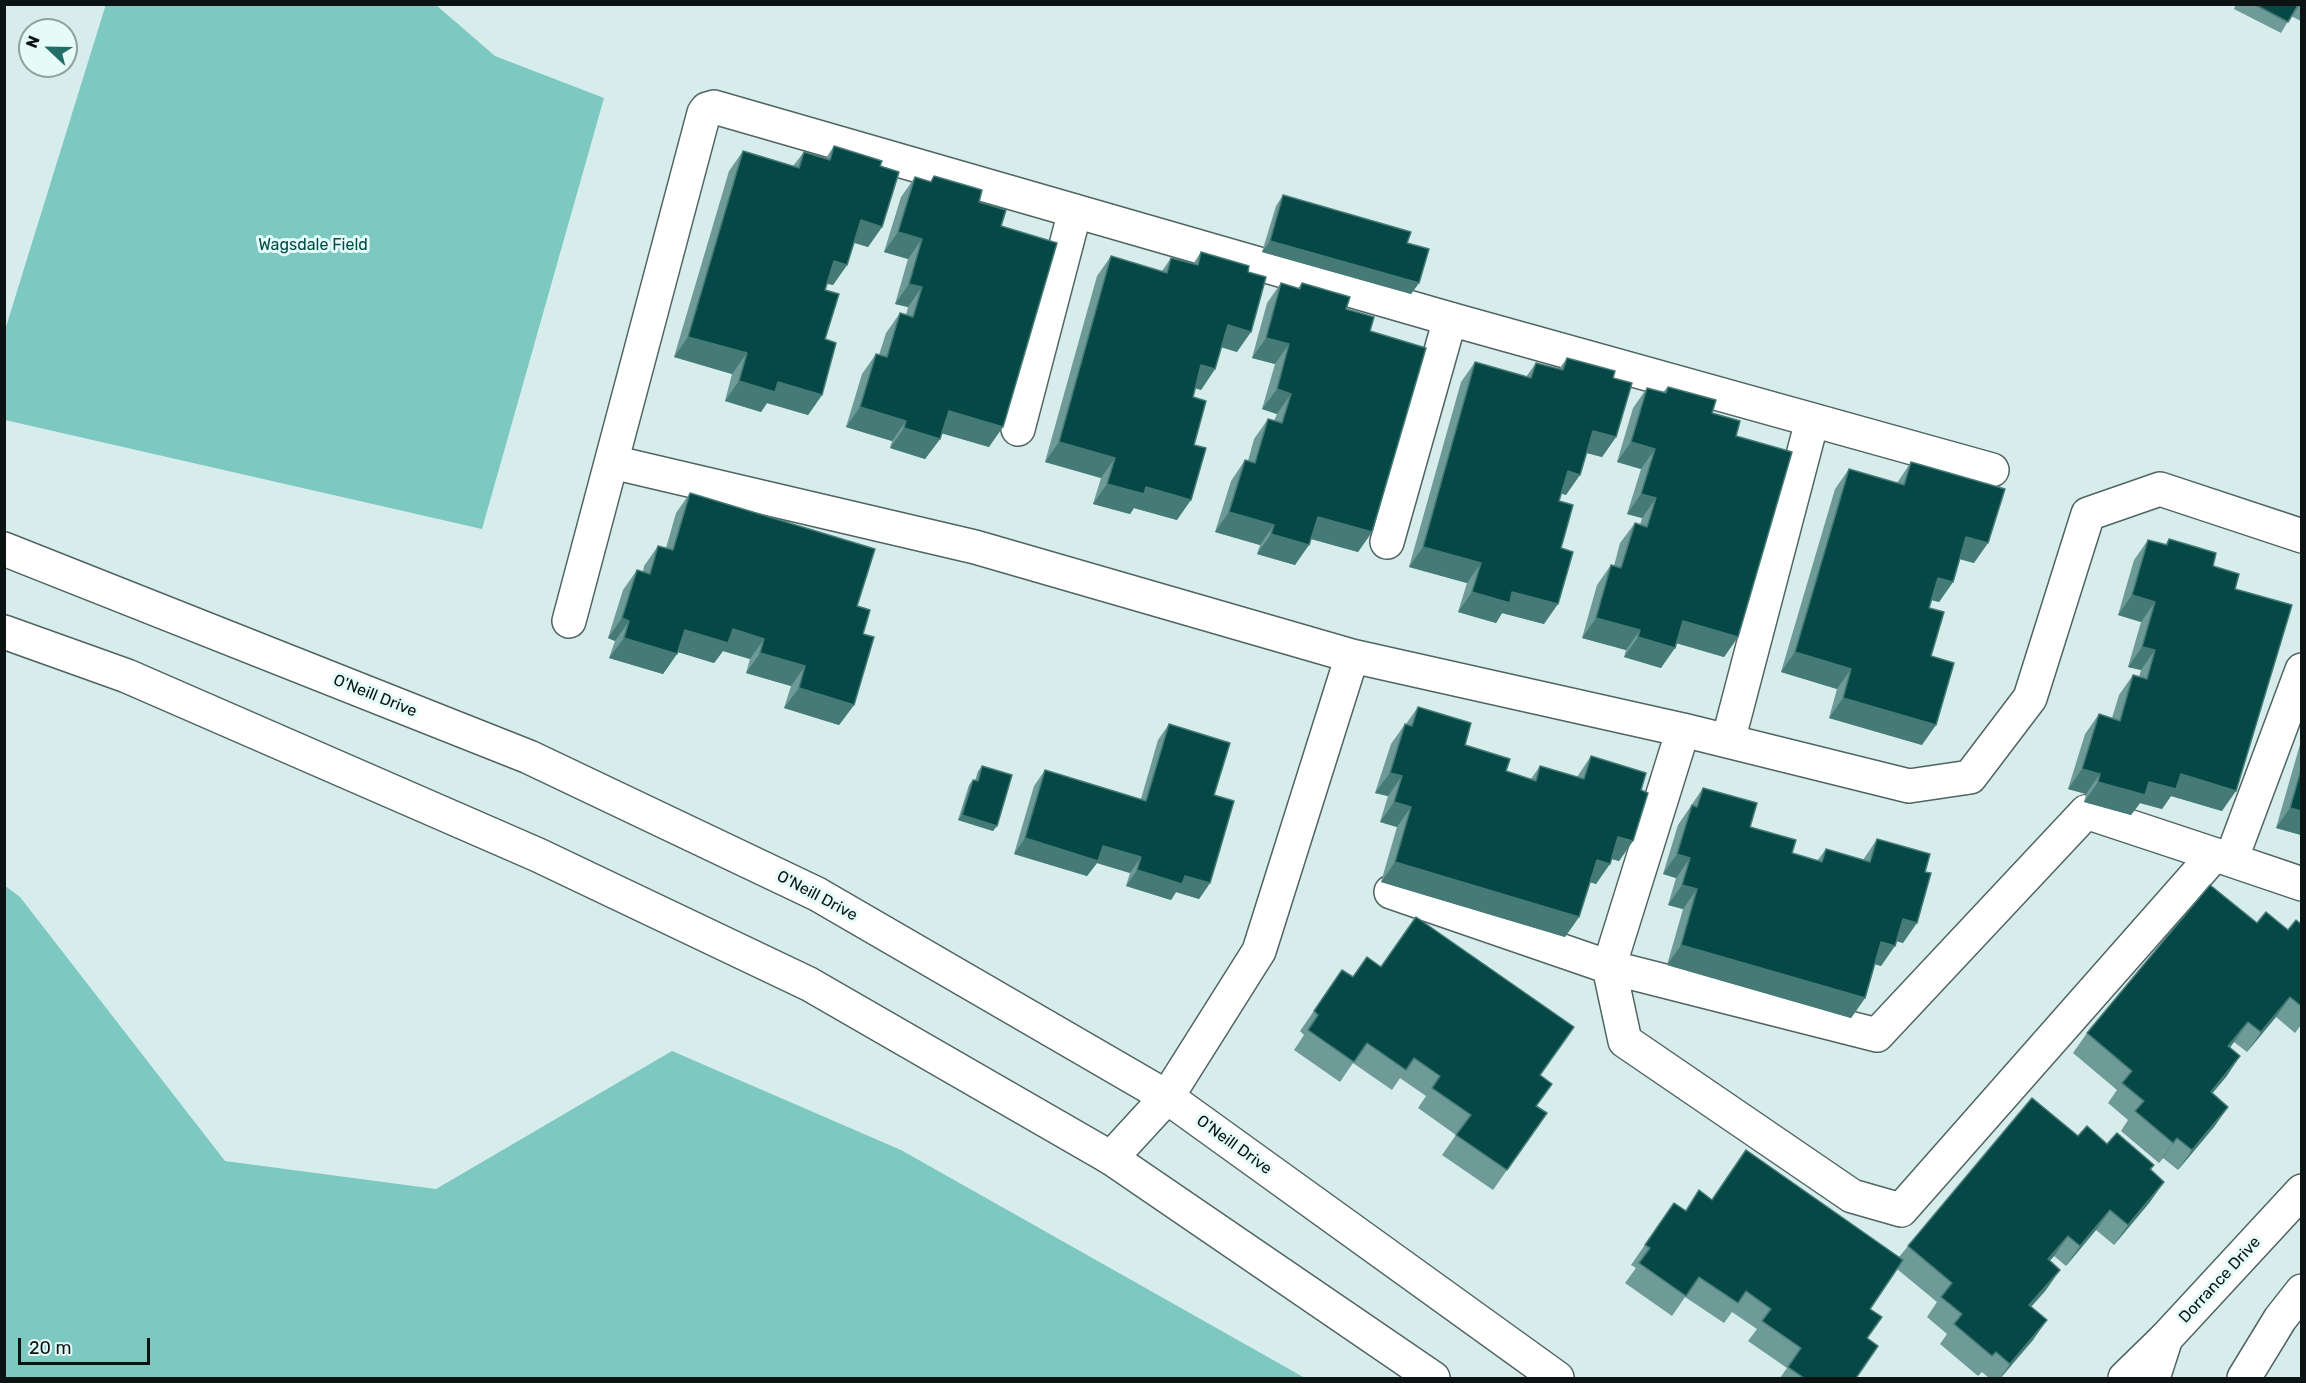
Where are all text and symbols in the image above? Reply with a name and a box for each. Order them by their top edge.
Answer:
north arrow [18,18,78,78]
text: N [22,33,44,51]
park label: Wagsdale Field [258,235,368,255]
street label: O'Neill Drive [330,671,420,721]
street label: O'Neill Drive [773,867,861,925]
street label: O'Neill Drive [1193,1111,1275,1179]
street label: Dorrance Drive [2175,1233,2265,1327]
scale bar [21,1326,153,1364]
text: 20 m [29,1337,71,1359]

